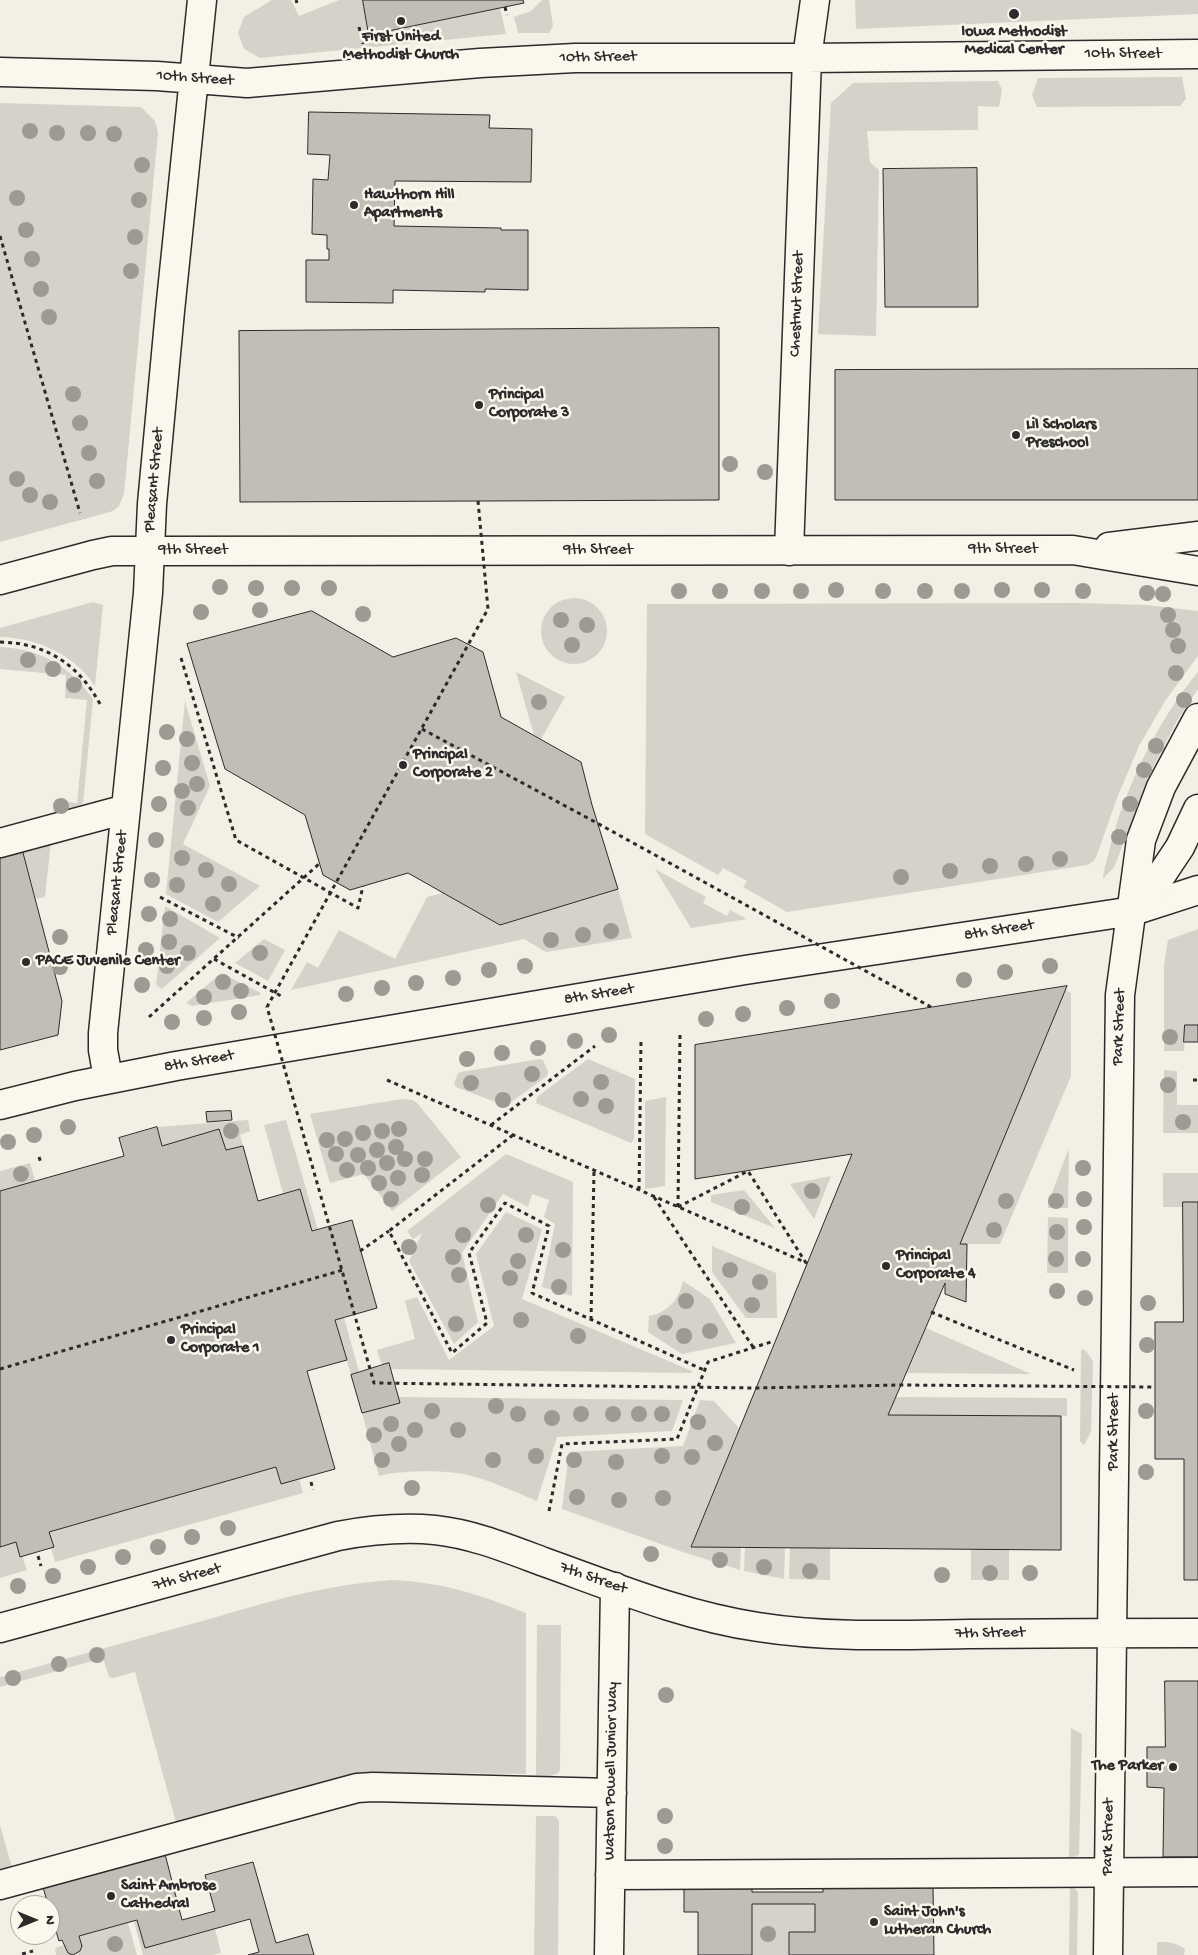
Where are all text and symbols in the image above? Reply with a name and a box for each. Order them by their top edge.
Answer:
marker: Iowa Methodist Medical Center [1007,7,1021,21]
marker: First United Methodist Church [395,15,407,27]
place label: Iowa Methodist Medical Center [961,23,1067,61]
place label: First United Methodist Church [343,28,459,66]
street label: 10th Street [1084,45,1162,65]
street label: 10th Street [559,48,637,68]
street label: 10th Street [156,67,234,91]
place label: Hawthorn Hill Apartments [364,186,455,224]
marker: Hawthorn Hill Apartments [348,199,360,211]
street label: Chestnut Street [787,251,809,357]
place label: Principal Corporate 3 [489,386,569,424]
marker: Principal Corporate 3 [473,399,485,411]
place label: Lil Scholars Preschool [1026,416,1096,454]
street label: Pleasant Street [141,427,169,533]
marker: Lil Scholars Preschool [1010,429,1022,441]
street label: 9th Street [968,540,1038,560]
street label: 9th Street [158,541,228,561]
street label: 9th Street [563,541,633,561]
place label: Principal Corporate 2 [413,746,493,784]
marker: Principal Corporate 2 [397,759,409,771]
street label: Pleasant Street [103,830,133,936]
street label: 8th Street [963,916,1035,946]
place label: PACE Juvenile Center [36,952,180,972]
marker: PACE Juvenile Center [20,956,32,968]
street label: 8th Street [563,980,635,1010]
street label: Park Street [1109,988,1131,1066]
street label: 8th Street [163,1046,235,1078]
place label: Principal Corporate 4 [896,1247,976,1285]
marker: Principal Corporate 4 [880,1260,892,1272]
place label: Principal Corporate 1 [181,1321,259,1359]
marker: Principal Corporate 1 [165,1334,177,1346]
street label: Park Street [1105,1394,1125,1470]
street label: 7th Street [557,1559,629,1599]
street label: 7th Street [151,1560,223,1596]
street label: 7th Street [955,1624,1025,1644]
street label: Watson Powell Junior Way [601,1682,623,1860]
place label: The Parker [1092,1757,1163,1777]
marker: The Parker [1167,1761,1179,1773]
street label: Park Street [1099,1798,1119,1876]
place label: Saint Ambrose Cathedral [121,1877,216,1915]
marker: Saint Ambrose Cathedral [105,1890,117,1902]
north arrow [10,1895,60,1945]
place label: Saint John's Lutheran Church [884,1903,991,1941]
text: N [41,1915,58,1925]
marker: Saint John's Lutheran Church [868,1916,880,1928]

